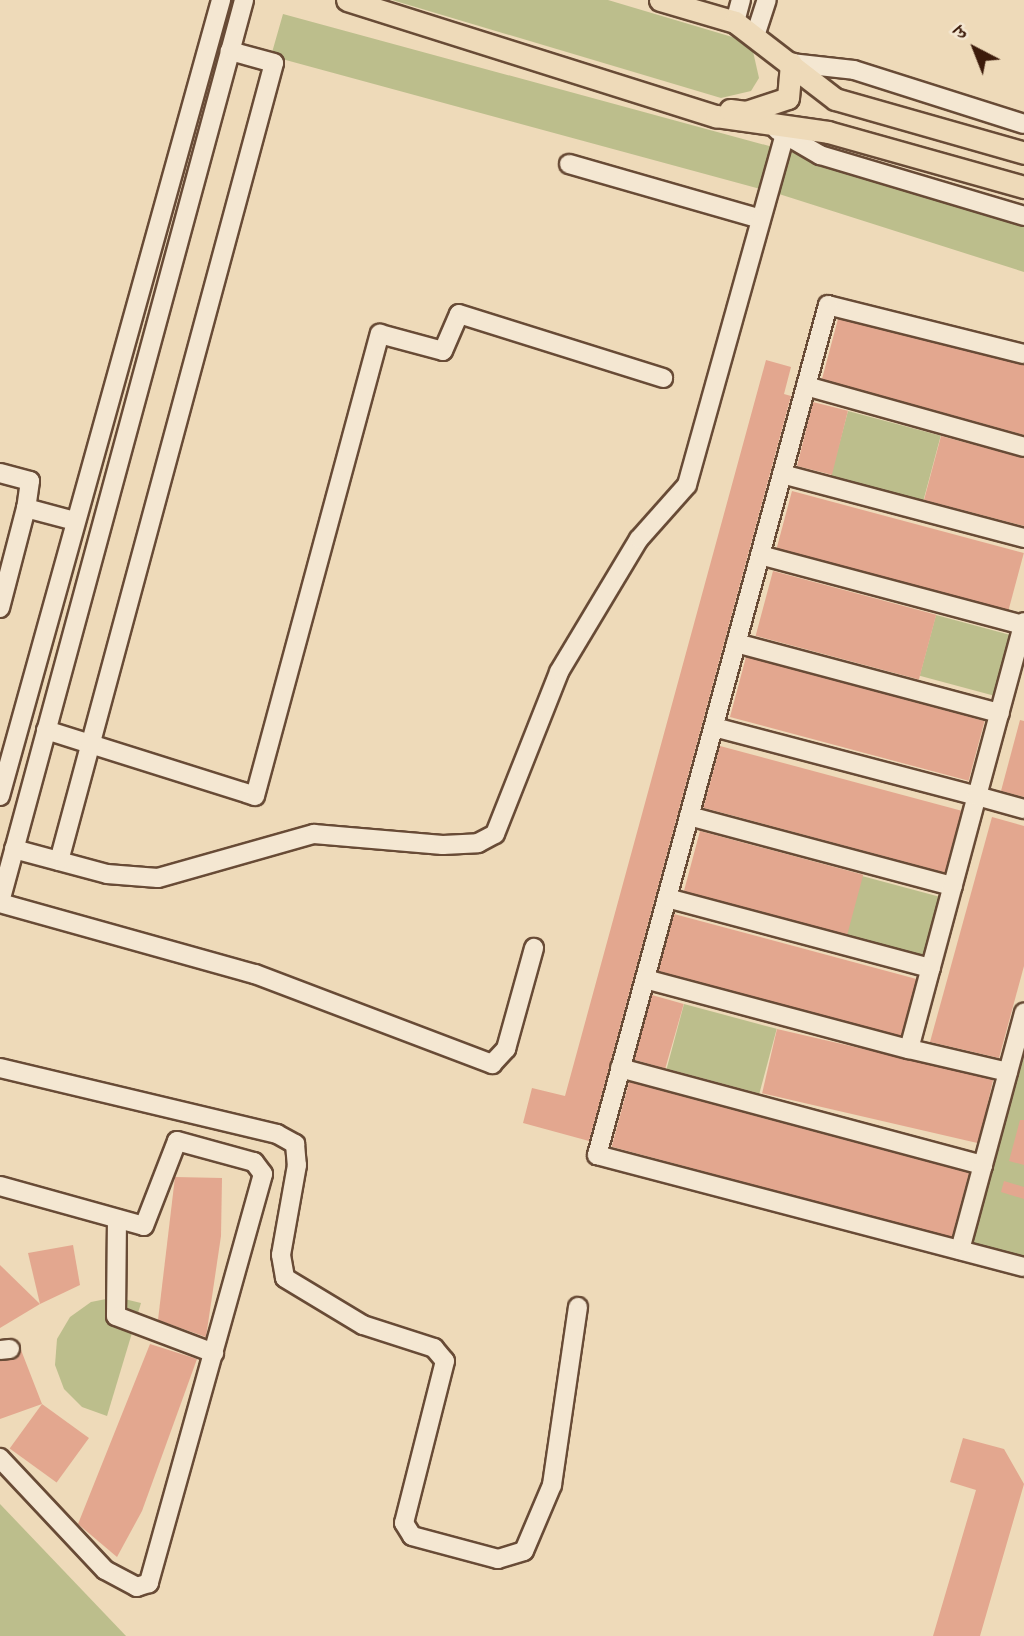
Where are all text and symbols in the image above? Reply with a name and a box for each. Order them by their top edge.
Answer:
north arrow [940,14,1010,84]
text: उ [949,21,972,45]

